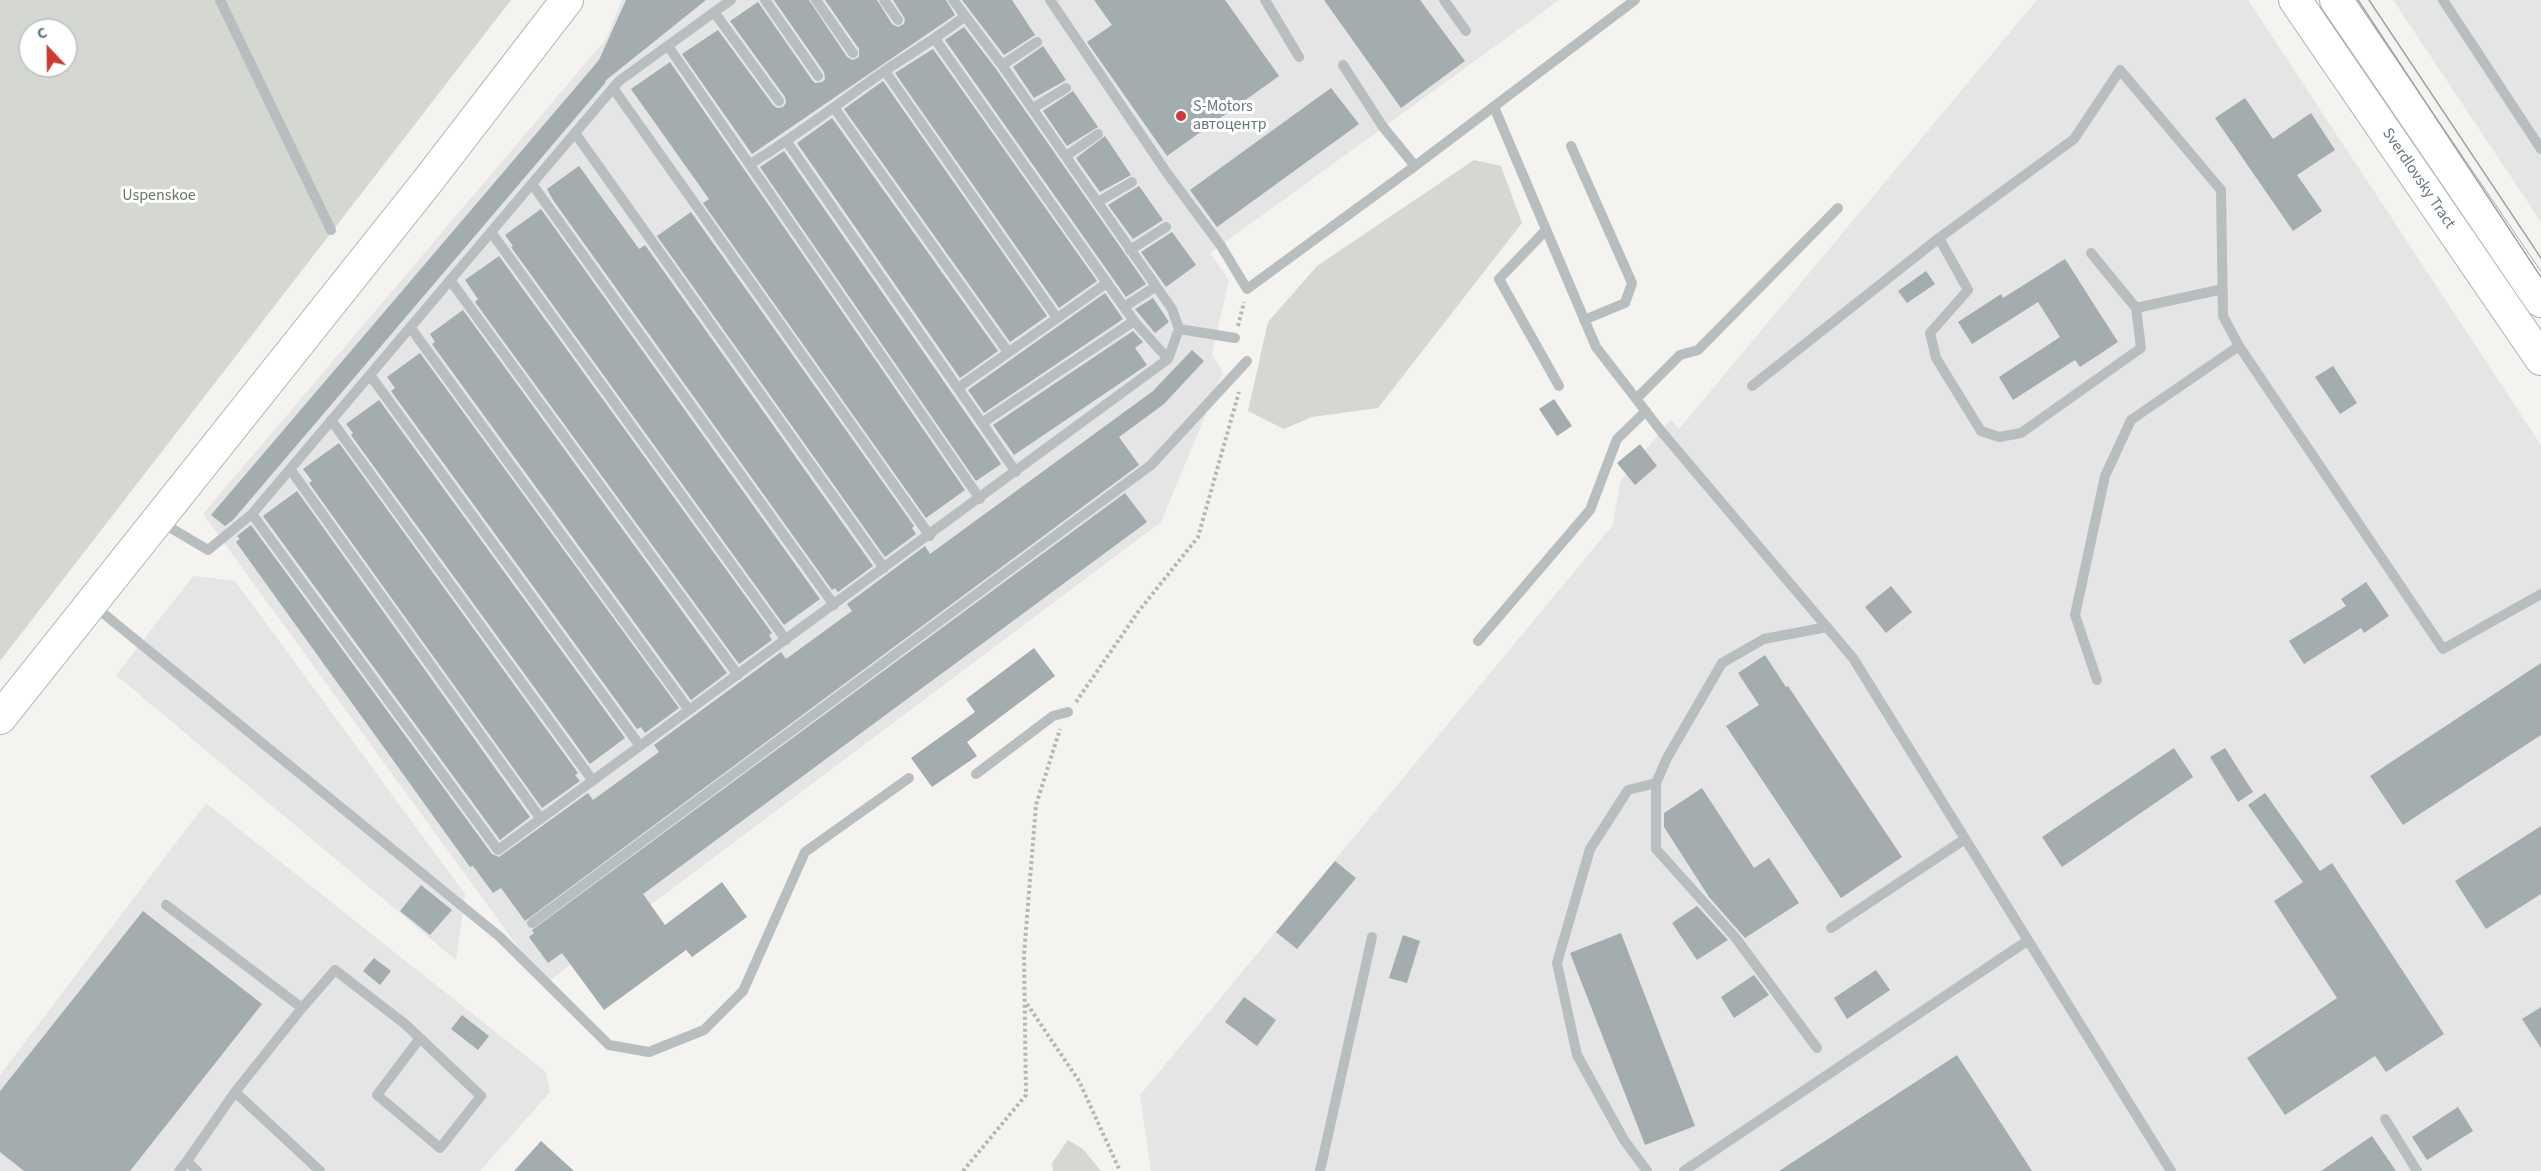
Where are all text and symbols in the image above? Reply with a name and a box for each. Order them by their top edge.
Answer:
north arrow [18,18,78,78]
text: С [34,21,50,45]
place label: S-Motors автоцентр [1193,97,1267,135]
marker: S-Motors автоцентр [1174,109,1188,123]
street label: Sverdlovsky Tract [2377,125,2459,233]
park label: Uspenskoe [122,186,196,206]

